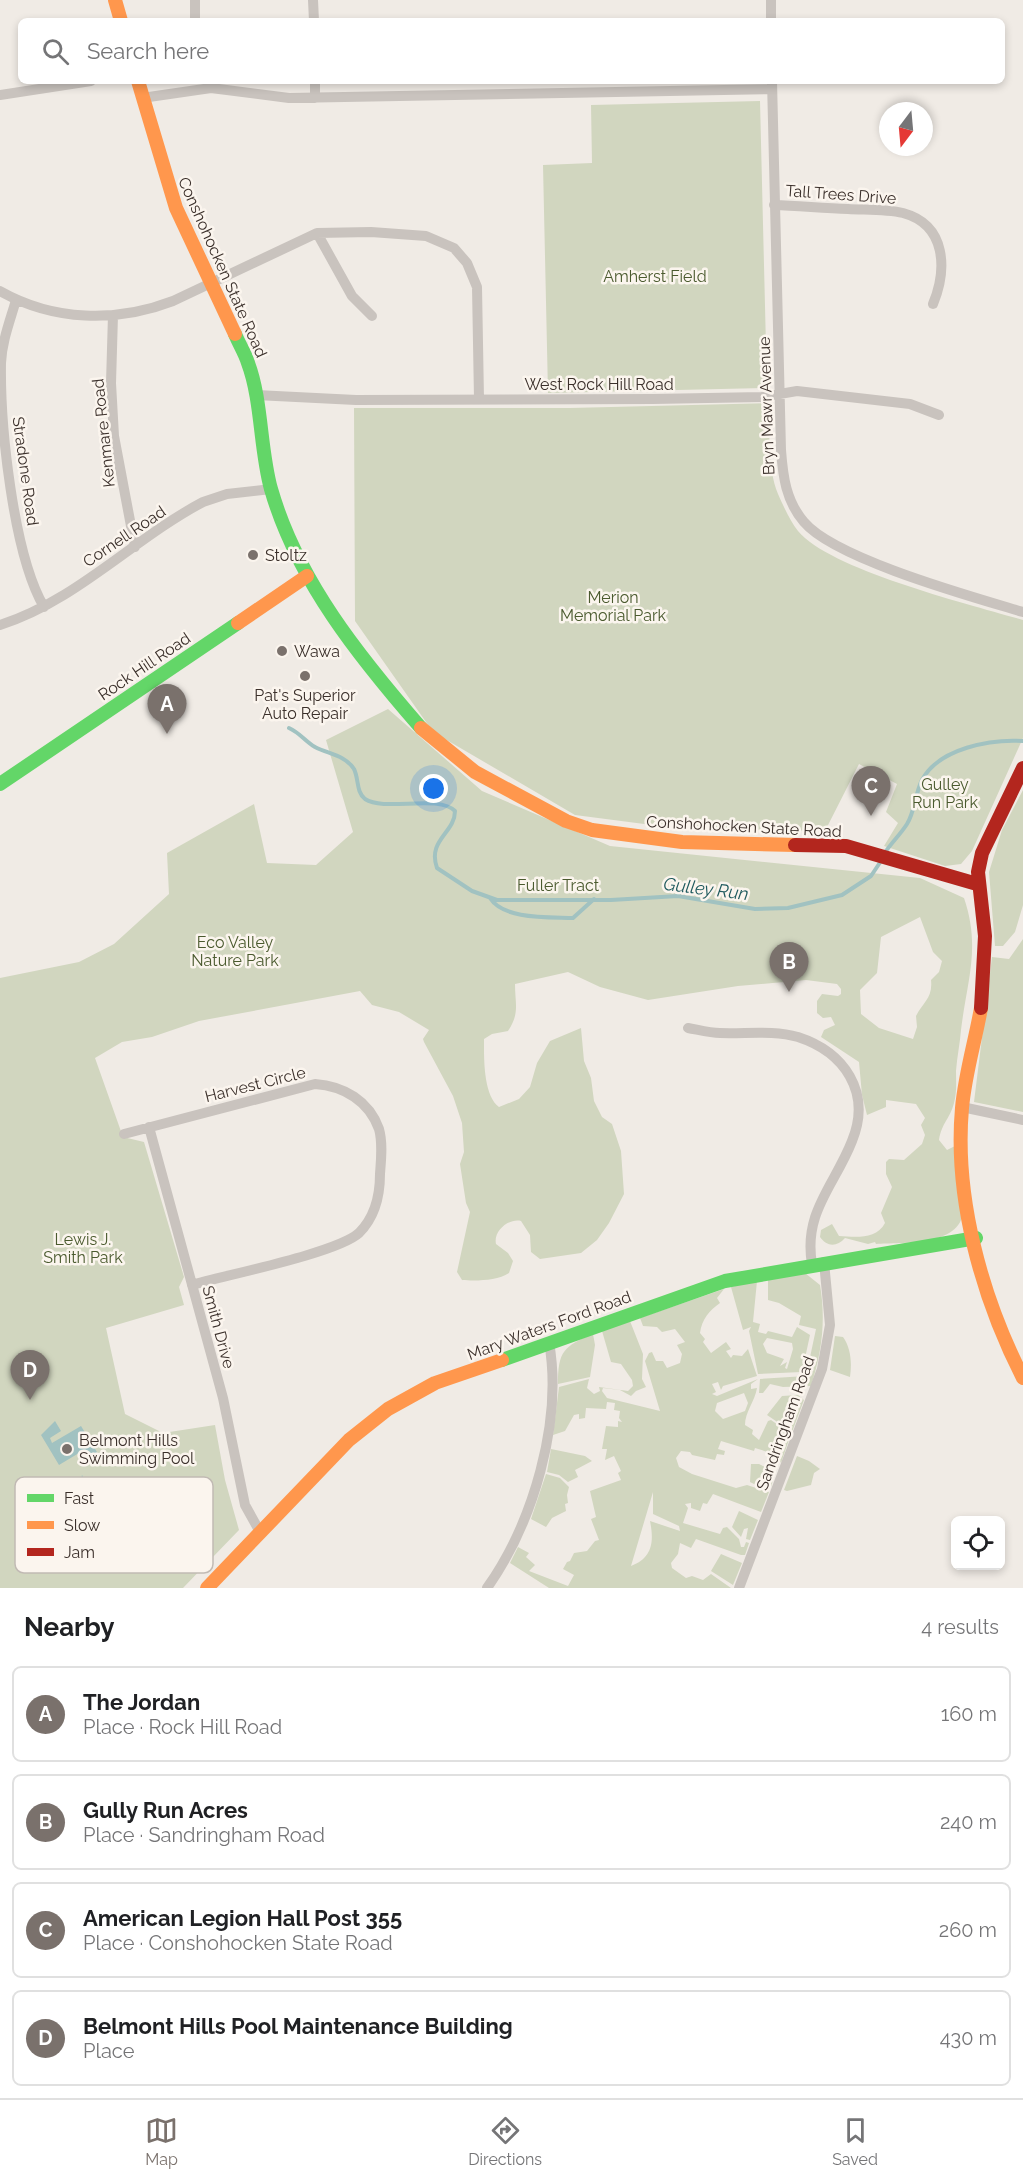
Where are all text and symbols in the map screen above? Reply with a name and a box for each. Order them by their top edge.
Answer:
search box [18,18,1005,84]
icon: search [39,35,72,68]
text: Search here [87,38,209,64]
north arrow [879,102,933,156]
street label: Conshohocken State Road [174,174,271,360]
street label: Tall Trees Drive [785,181,897,208]
park label: Amherst Field [603,267,707,286]
street label: Bryn Mawr Avenue [755,336,778,476]
street label: West Rock Hill Road [524,375,674,394]
street label: Kenmare Road [88,378,119,488]
street label: Stradone Road [8,415,43,527]
street label: Cornell Road [79,502,169,571]
place label: Stoltz [265,546,307,565]
marker: Stoltz [246,548,260,562]
park label: Merion Memorial Park [560,588,666,625]
street label: Rock Hill Road [95,629,194,704]
place label: Wawa [294,642,340,661]
marker: Wawa [275,644,289,658]
marker: Pat's Superior Auto Repair [298,669,312,683]
pin: A [148,684,186,734]
place label: Pat's Superior Auto Repair [254,686,356,723]
pin: C [852,766,890,816]
your location [419,774,448,803]
park label: Gulley Run Park [912,775,978,812]
street label: Conshohocken State Road [646,812,842,841]
water label: Gulley Run [662,873,750,904]
park label: Fuller Tract [517,876,600,895]
park label: Eco Valley Nature Park [191,933,279,970]
pin: B [770,942,808,992]
street label: Harvest Circle [203,1063,307,1106]
park label: Lewis J. Smith Park [43,1230,123,1267]
street label: Smith Drive [198,1284,239,1371]
street label: Mary Waters Ford Road [465,1287,634,1364]
pin: D [10,1350,50,1400]
street label: Sandringham Road [752,1354,819,1493]
place label: Belmont Hills Swimming Pool [79,1431,195,1468]
marker: Belmont Hills Swimming Pool [60,1442,74,1456]
legend [15,1477,213,1573]
text: Fast [64,1489,95,1508]
text: Slow [64,1516,100,1535]
map controls [951,1516,1005,1570]
button: locate [951,1516,1005,1570]
text: Jam [64,1543,95,1562]
text: Nearby [24,1612,114,1642]
text: 4 results [921,1615,999,1639]
text: The Jordan [83,1689,200,1715]
text: A [39,1702,52,1726]
text: 160 m [941,1702,997,1726]
text: Place · Rock Hill Road [83,1715,282,1739]
text: Gully Run Acres [83,1797,248,1823]
text: B [39,1810,52,1834]
text: 240 m [940,1810,997,1834]
text: Place · Sandringham Road [83,1823,325,1847]
text: American Legion Hall Post 355 [83,1905,402,1931]
text: C [39,1918,52,1942]
text: 260 m [939,1918,997,1942]
text: Place · Conshohocken State Road [83,1931,393,1955]
text: Belmont Hills Pool Maintenance Building [83,2013,513,2039]
text: D [38,2026,53,2050]
text: 430 m [940,2026,997,2050]
text: Place [83,2039,134,2063]
tab: Map [145,2114,178,2169]
tab: Directions [468,2114,542,2169]
tab: Saved [832,2114,878,2169]

